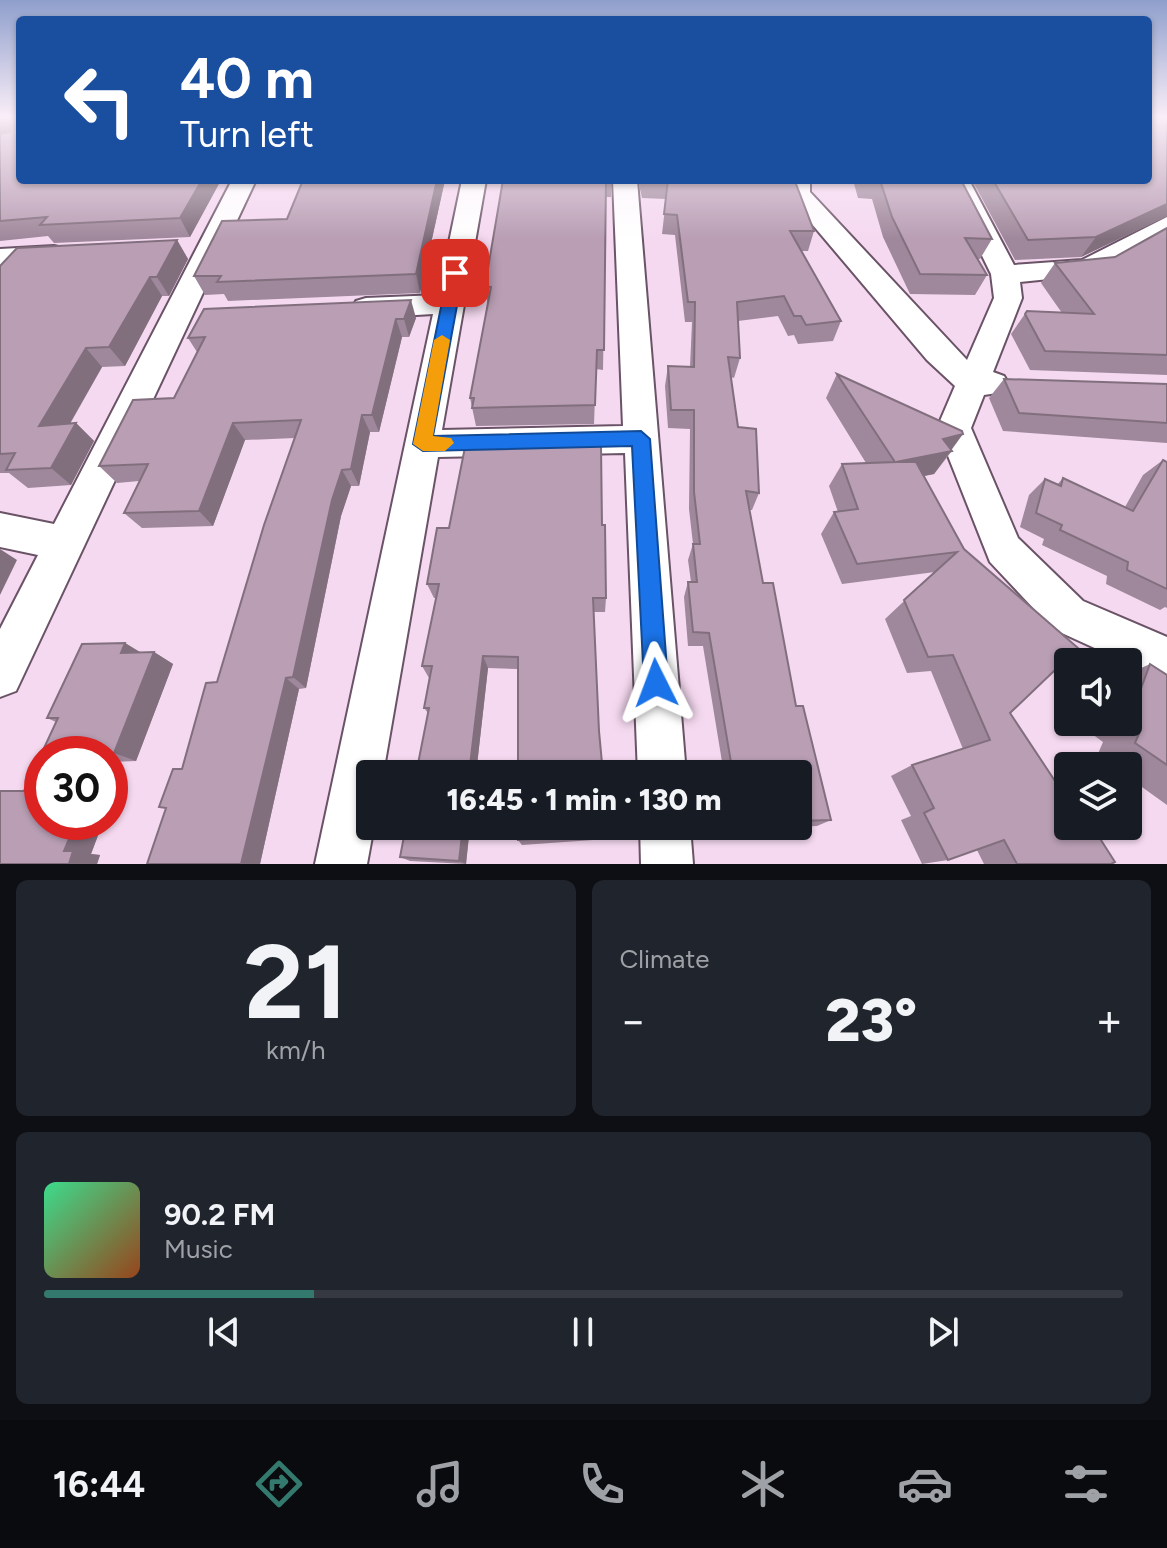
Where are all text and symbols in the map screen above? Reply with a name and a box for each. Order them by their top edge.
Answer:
text: 40 m [180,45,314,112]
icon: left [48,48,152,152]
text: Turn left [180,113,314,156]
pin [421,239,489,307]
icon: arrive [433,251,477,295]
position arrow [614,641,698,725]
map controls [1054,648,1142,840]
button: sound [1054,648,1142,736]
speed limit sign: 30 [24,736,128,840]
button: layers [1054,752,1142,840]
text: 16:45 · 1 min · 130 m [447,781,721,818]
text: 21 [244,919,348,1044]
text: Climate [620,943,709,975]
text: 23° [825,984,917,1056]
text: − [620,994,647,1047]
text: + [1096,994,1123,1047]
text: km/h [266,1034,325,1066]
text: 90.2 FM [164,1196,275,1233]
text: Music [164,1233,233,1265]
icon: previous [202,1310,246,1354]
icon: pause [561,1310,605,1354]
icon: next [921,1310,965,1354]
icon: directions [251,1456,307,1512]
icon: music [412,1456,468,1512]
icon: phone [574,1456,630,1512]
icon: climate [735,1456,791,1512]
icon: car [897,1456,953,1512]
icon: filters [1058,1456,1114,1512]
text: 16:44 [53,1463,145,1506]

